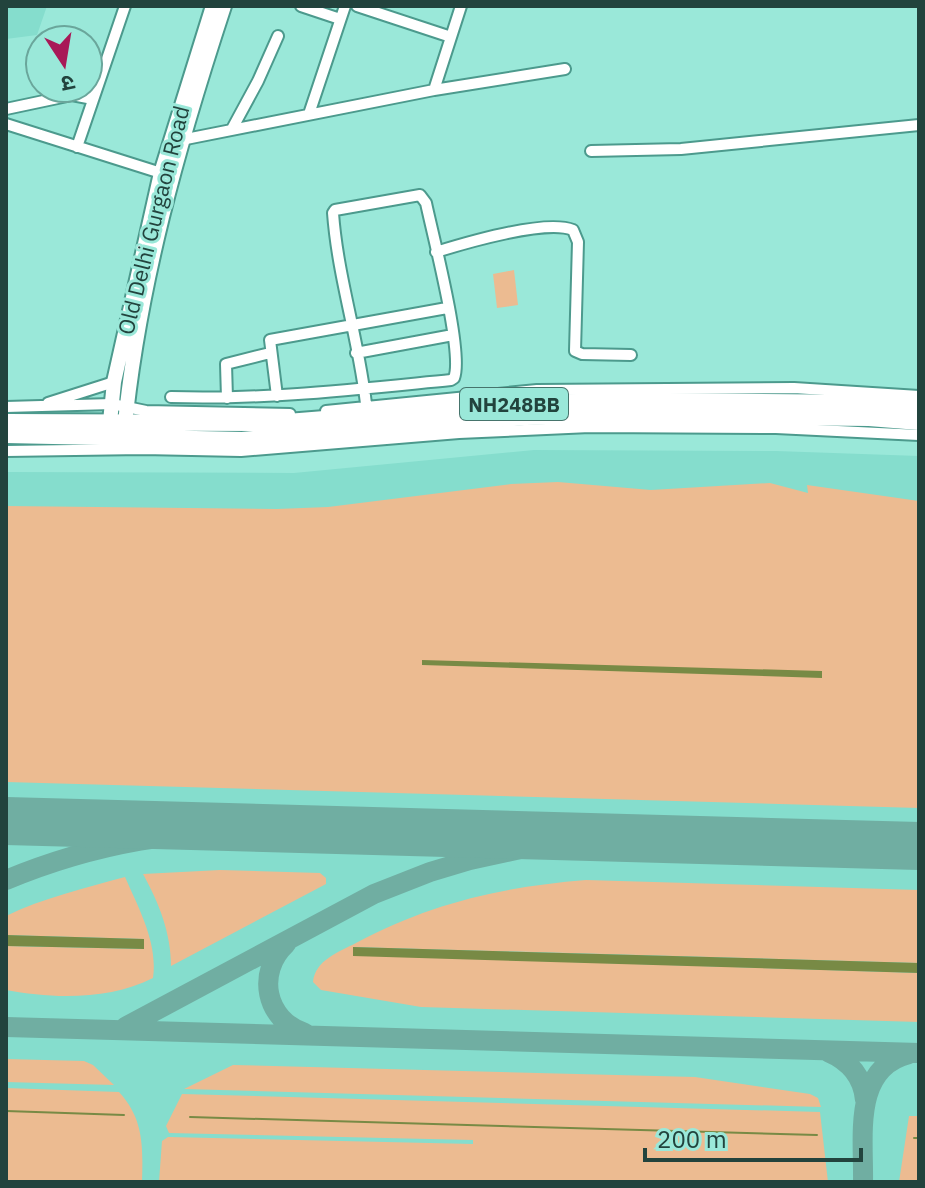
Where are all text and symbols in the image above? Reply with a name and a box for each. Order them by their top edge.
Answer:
north arrow [24,24,104,104]
text: उ [58,69,78,100]
street label: Old Delhi Gurgaon Road [111,103,195,337]
road number: NH248BB [460,388,568,420]
scale bar [645,1112,861,1162]
text: 200 m [657,1123,727,1155]

